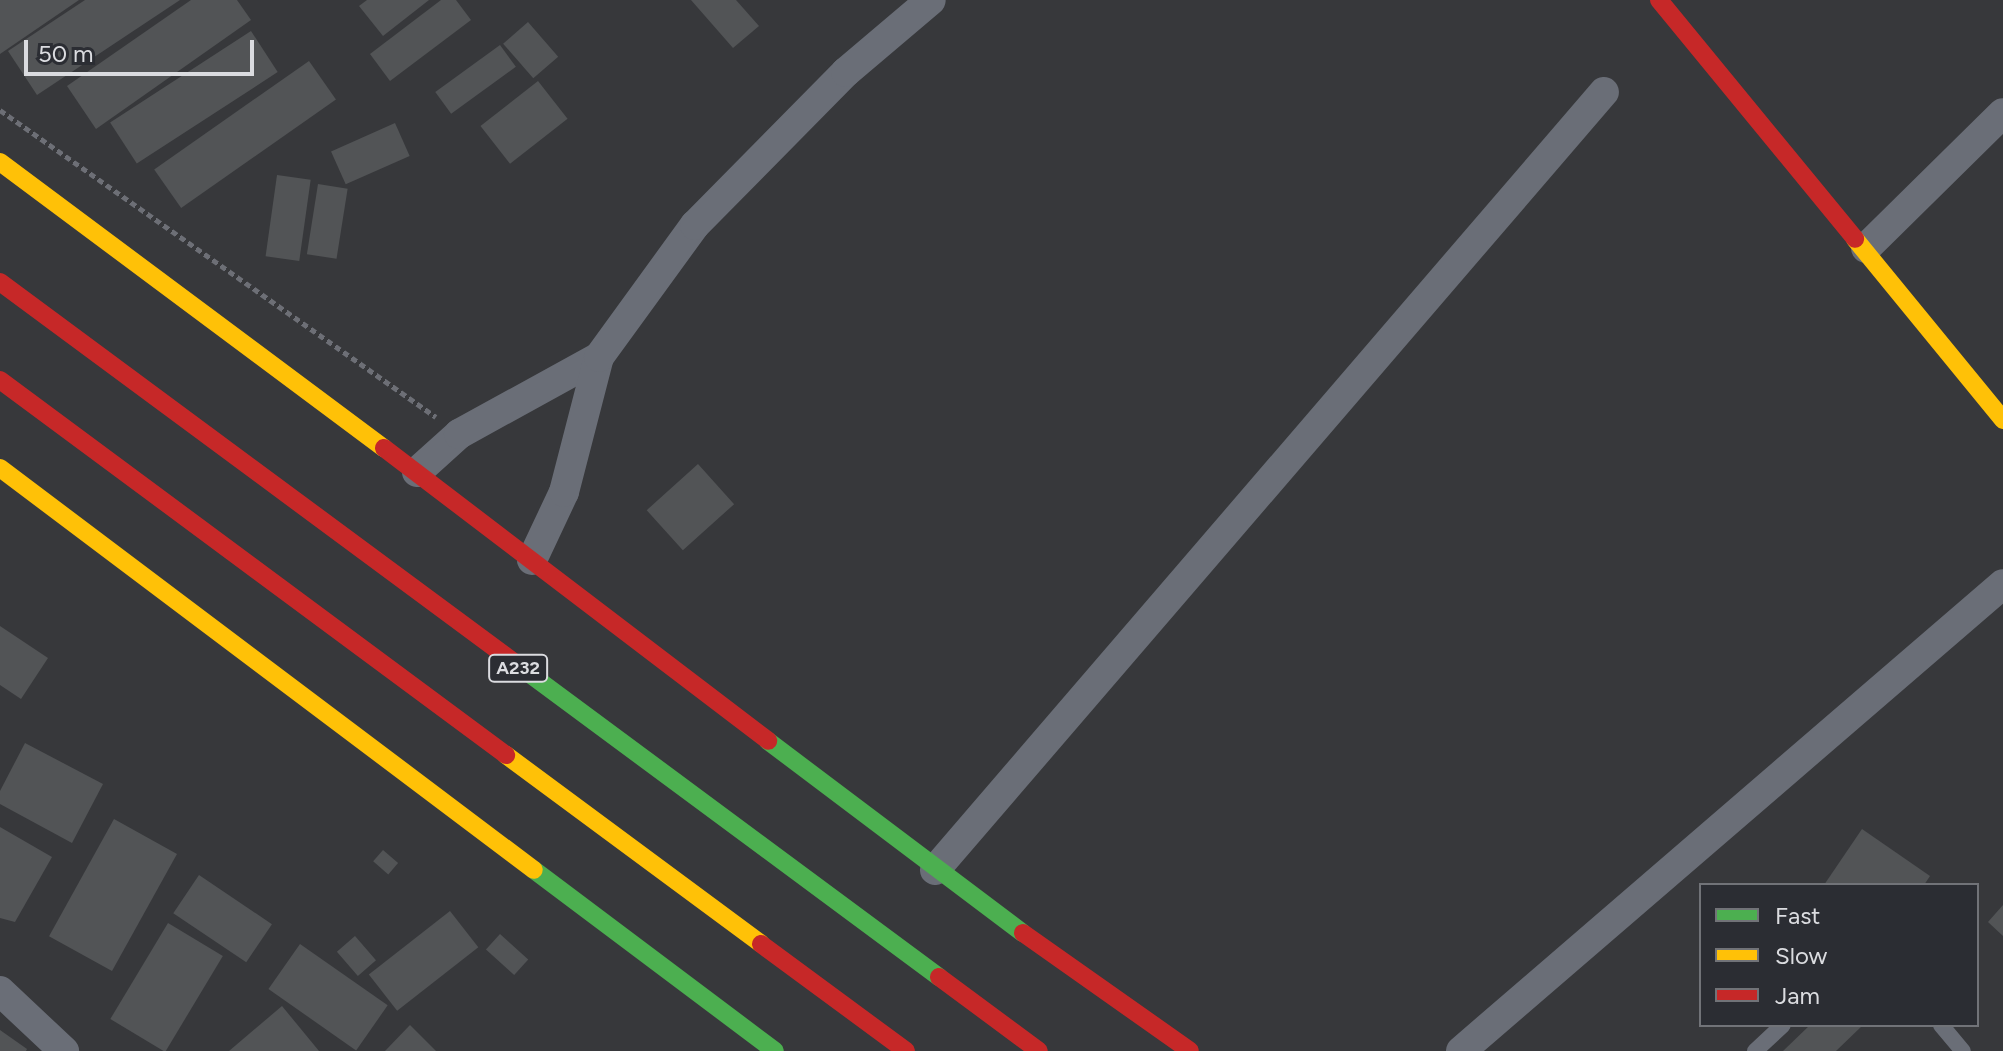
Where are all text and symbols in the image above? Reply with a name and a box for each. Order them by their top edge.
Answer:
scale bar [28,24,258,74]
text: 50 m [38,39,94,68]
road number: A232 [488,654,548,682]
legend [1699,883,1979,1027]
text: Fast [1775,901,1820,930]
text: Slow [1775,941,1827,970]
text: Jam [1775,981,1820,1010]

